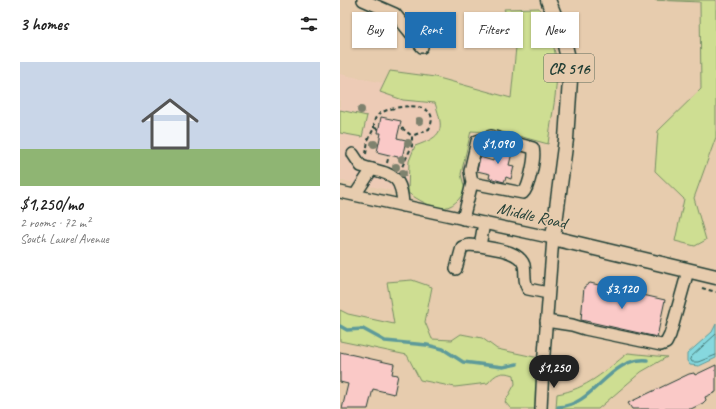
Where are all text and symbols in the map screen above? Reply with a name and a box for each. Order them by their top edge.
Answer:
chip: Buy [352,12,397,48]
chip: Rent [405,12,456,48]
chip: Filters [464,12,523,48]
chip: New [531,12,579,48]
icon: filters [298,13,320,35]
text: 3 homes [20,14,68,35]
road number: CR 516 [544,54,594,82]
icon: home [134,88,206,160]
pin: $1,090 [465,131,531,165]
text: $1,090 [482,136,514,152]
text: $1,250/mo [20,194,83,215]
street label: Middle Road [495,197,571,234]
text: 2 rooms · 72 m² [20,215,90,231]
text: South Laurel Avenue [20,231,109,247]
pin: $3,120 [589,276,655,310]
text: $3,120 [606,281,638,297]
pin: $1,250 [521,355,587,389]
text: $1,250 [538,360,570,376]

